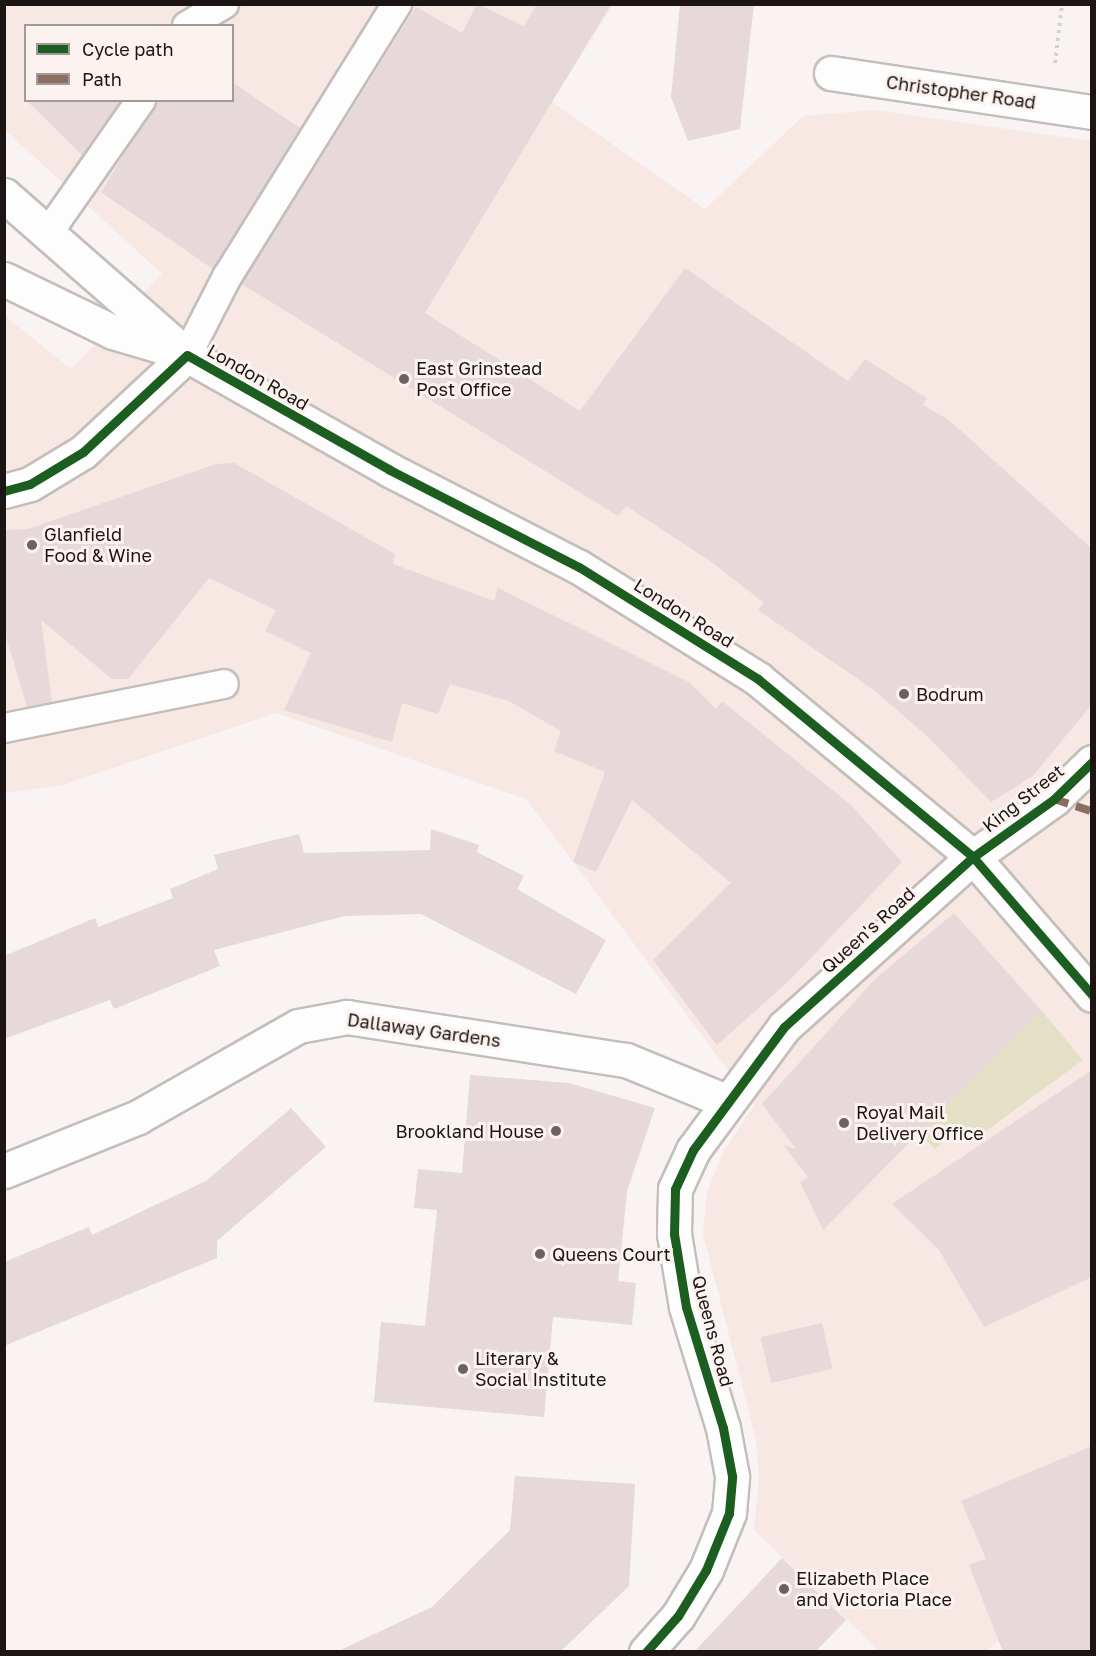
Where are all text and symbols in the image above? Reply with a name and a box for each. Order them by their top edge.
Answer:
legend [24,24,234,102]
text: Cycle path [82,38,174,60]
text: Path [82,68,122,90]
street label: Christopher Road [885,71,1037,113]
street label: London Road [203,339,313,415]
place label: East Grinstead Post Office [416,358,542,400]
marker: East Grinstead Post Office [397,372,411,386]
place label: Glanfield Food & Wine [44,524,152,566]
marker: Glanfield Food & Wine [25,538,39,552]
street label: London Road [630,574,738,652]
place label: Bodrum [916,683,984,705]
marker: Bodrum [897,687,911,701]
street label: King Street [978,760,1068,836]
street label: Queen's Road [817,882,919,978]
street label: Dallaway Gardens [346,1009,502,1051]
place label: Royal Mail Delivery Office [856,1102,984,1144]
marker: Royal Mail Delivery Office [837,1116,851,1130]
place label: Brookland House [395,1120,544,1142]
marker: Brookland House [549,1124,563,1138]
place label: Queens Court [552,1243,671,1265]
marker: Queens Court [533,1247,547,1261]
street label: Queens Road [688,1273,738,1389]
place label: Literary & Social Institute [475,1348,606,1390]
marker: Literary & Social Institute [456,1362,470,1376]
place label: Elizabeth Place and Victoria Place [796,1568,952,1610]
marker: Elizabeth Place and Victoria Place [777,1582,791,1596]

